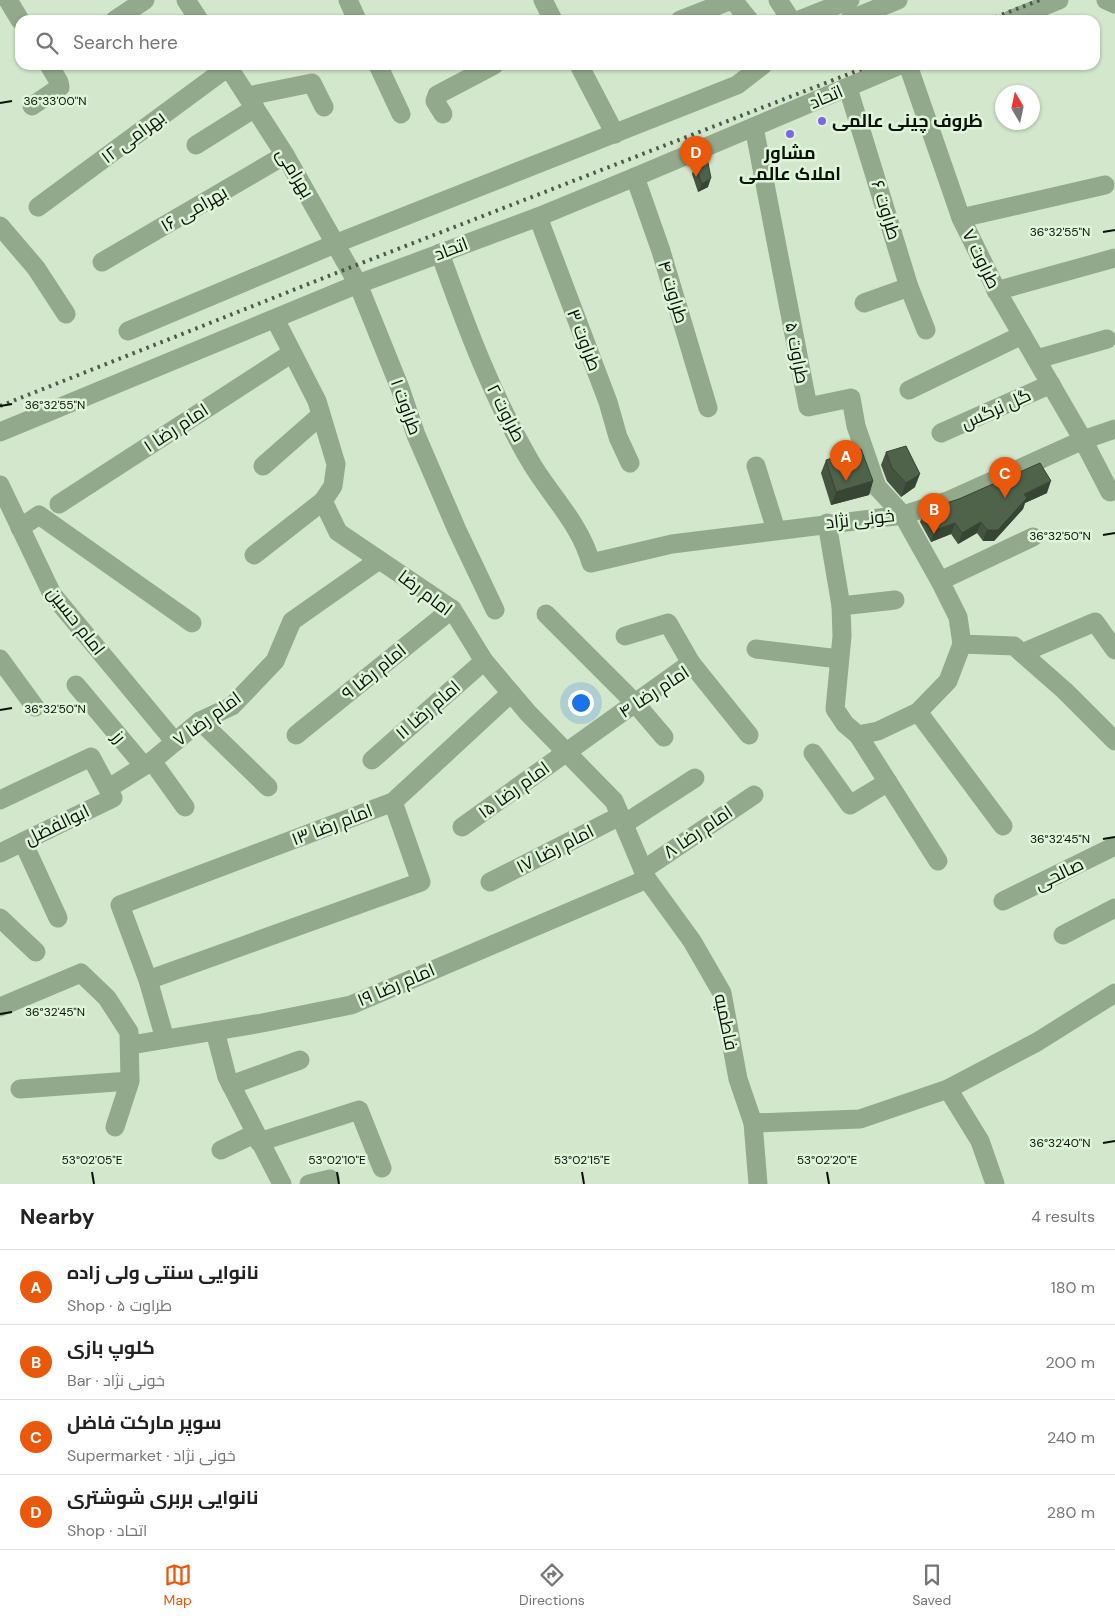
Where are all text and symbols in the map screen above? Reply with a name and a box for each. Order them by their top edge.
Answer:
search box [15,15,1100,70]
icon: search [33,29,61,57]
text: Search here [73,30,178,55]
street label: اتحاد [805,79,847,115]
north arrow [995,85,1040,130]
text: 36°33'00"N [23,93,87,109]
street label: بهرامی ۱۲ [96,105,170,169]
place label: ظروف چینی عالمی [832,109,983,133]
marker: ظروف چینی عالمی [816,115,828,127]
marker: مشاور املاک عالمی [784,128,796,140]
pin: D [680,136,712,177]
place label: مشاور املاک عالمی [739,141,841,186]
street label: بهرامی [271,144,319,202]
street label: طراوت ۶ [866,177,906,243]
street label: بهرامی ۱۶ [156,180,232,238]
text: 36°32'55"N [1030,224,1090,240]
street label: طراوت ۷ [956,225,1006,293]
street label: اتحاد [431,232,471,266]
street label: طراوت ۴ [652,258,694,326]
street label: طراوت ۳ [561,306,607,374]
street label: طراوت ۵ [779,320,815,386]
street label: طراوت ۱ [385,376,427,438]
street label: طراوت ۲ [481,380,531,446]
street label: گل نرگس [957,383,1035,435]
text: 36°32'55"N [25,397,85,413]
street label: امام رضا ۱ [139,398,213,458]
pin: A [830,440,862,481]
pin: C [989,457,1021,498]
pin: B [918,493,950,534]
street label: خونی نژاد [824,503,896,535]
text: 36°32'50"N [1029,528,1091,544]
street label: امام رضا [393,565,457,621]
street label: امام حسین [42,582,110,660]
street label: امام رضا ۹ [337,639,411,705]
street label: امام رضا ۴ [614,660,694,724]
street label: امام رضا ۱۱ [391,675,465,745]
street label: امام رضا ۷ [168,686,246,752]
your location [568,690,594,716]
text: 36°32'50"N [24,701,86,717]
street label: رز [106,725,131,748]
street label: امام رضا ۱۵ [473,756,555,824]
street label: ابوالفضل [21,799,93,851]
street label: امام رضا ۱۳ [288,799,376,851]
street label: امام رضا ۸ [659,800,737,864]
street label: امام رضا ۱۷ [512,819,598,879]
text: 36°32'45"N [1030,831,1090,847]
street label: صالحی [1030,852,1088,896]
street label: امام رضا ۱۹ [353,958,439,1012]
street label: فاطمیه [708,991,744,1053]
text: 36°32'45"N [25,1004,85,1020]
text: 36°32'40"N [1029,1135,1091,1151]
text: 53°02'05"E [61,1152,123,1168]
text: 53°02'10"E [308,1152,366,1168]
text: 53°02'15"E [554,1152,610,1168]
text: 53°02'20"E [797,1152,858,1168]
text: Nearby [20,1203,94,1231]
text: 4 results [1031,1206,1095,1227]
text: نانوایی سنتی ولی زاده [67,1260,259,1285]
text: A [30,1277,42,1298]
text: 180 m [1051,1277,1095,1298]
text: Shop · طراوت ۵ [67,1295,172,1316]
text: کلوپ بازی [67,1335,155,1360]
text: B [31,1352,41,1373]
text: 200 m [1046,1352,1095,1373]
text: Bar · خونی نژاد [67,1370,165,1391]
text: سوپر مارکت فاضل [67,1410,222,1435]
text: C [30,1427,42,1448]
text: 240 m [1047,1427,1095,1448]
text: Supermarket · خونی نژاد [67,1445,236,1466]
text: نانوایی بربری شوشتری [67,1485,258,1510]
text: D [30,1502,42,1523]
text: 280 m [1047,1502,1095,1523]
text: Shop · اتحاد [67,1520,147,1541]
tab: Map [164,1561,192,1609]
tab: Directions [519,1561,585,1609]
tab: Saved [912,1561,951,1609]

